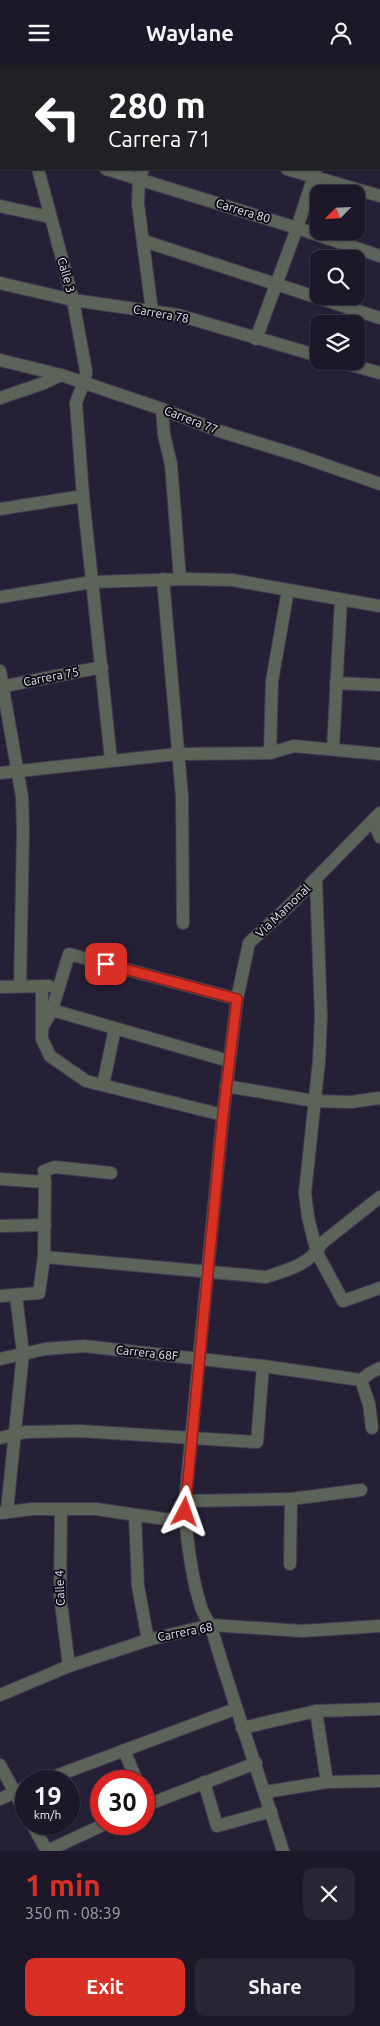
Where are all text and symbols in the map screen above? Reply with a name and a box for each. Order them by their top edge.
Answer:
icon: menu [25,19,53,47]
icon: person [327,19,355,47]
text: Waylane [146,20,234,45]
icon: left [25,85,90,150]
text: 280 m [108,85,206,125]
text: Carrera 71 [108,126,211,151]
north arrow [310,185,365,240]
map controls [310,185,365,370]
street label: Carrera 80 [214,196,272,225]
button: search [310,250,365,305]
street label: Calle 3 [55,256,78,294]
street label: Carrera 78 [132,302,190,325]
button: layers [310,315,365,370]
street label: Carrera 77 [163,403,220,436]
street label: Carrera 75 [22,665,80,688]
street label: Vía Mamonal [253,882,312,940]
pin [85,943,127,985]
icon: arrive [92,950,120,978]
street label: Carrera 68F [115,1343,179,1362]
position arrow [158,1485,210,1537]
street label: Calle 4 [52,1570,67,1606]
street label: Carrera 68 [156,1620,214,1643]
speed limit sign: 30 [90,1770,155,1835]
text: 19 [33,1782,62,1810]
text: km/h [34,1808,61,1821]
text: 1 min [25,1868,101,1902]
button: close [303,1868,355,1920]
text: 350 m · 08:39 [25,1904,121,1922]
button: Exit [25,1958,185,2016]
button: Share [195,1958,355,2016]

